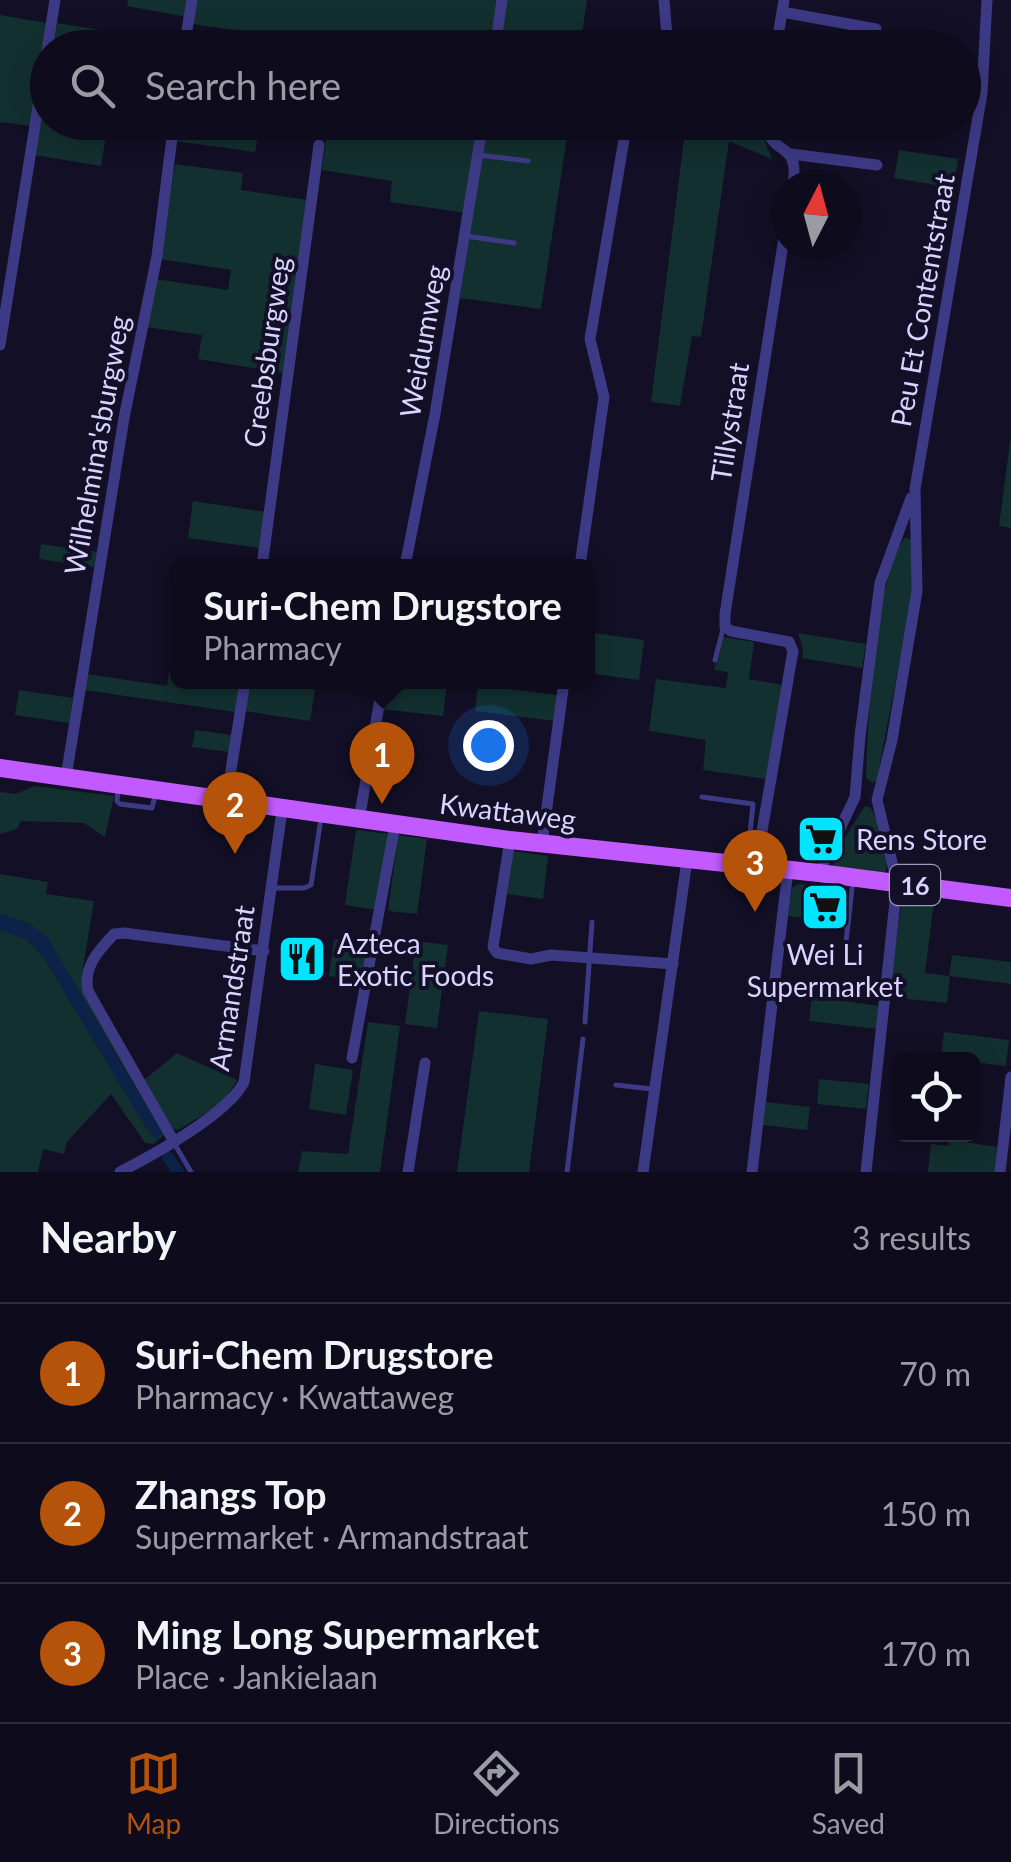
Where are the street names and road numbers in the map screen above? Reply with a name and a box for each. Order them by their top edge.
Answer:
street label: Peu Et Contentstraat [883,171,961,429]
street label: Creebsburgweg [236,254,296,450]
street label: Weidumweg [392,262,452,420]
street label: Wilhelmina'sburgweg [56,313,136,577]
street label: Tillystraat [703,360,755,484]
street label: Kwattaweg [438,786,578,836]
road number: 16 [890,865,940,905]
street label: Armandstraat [201,903,261,1073]

